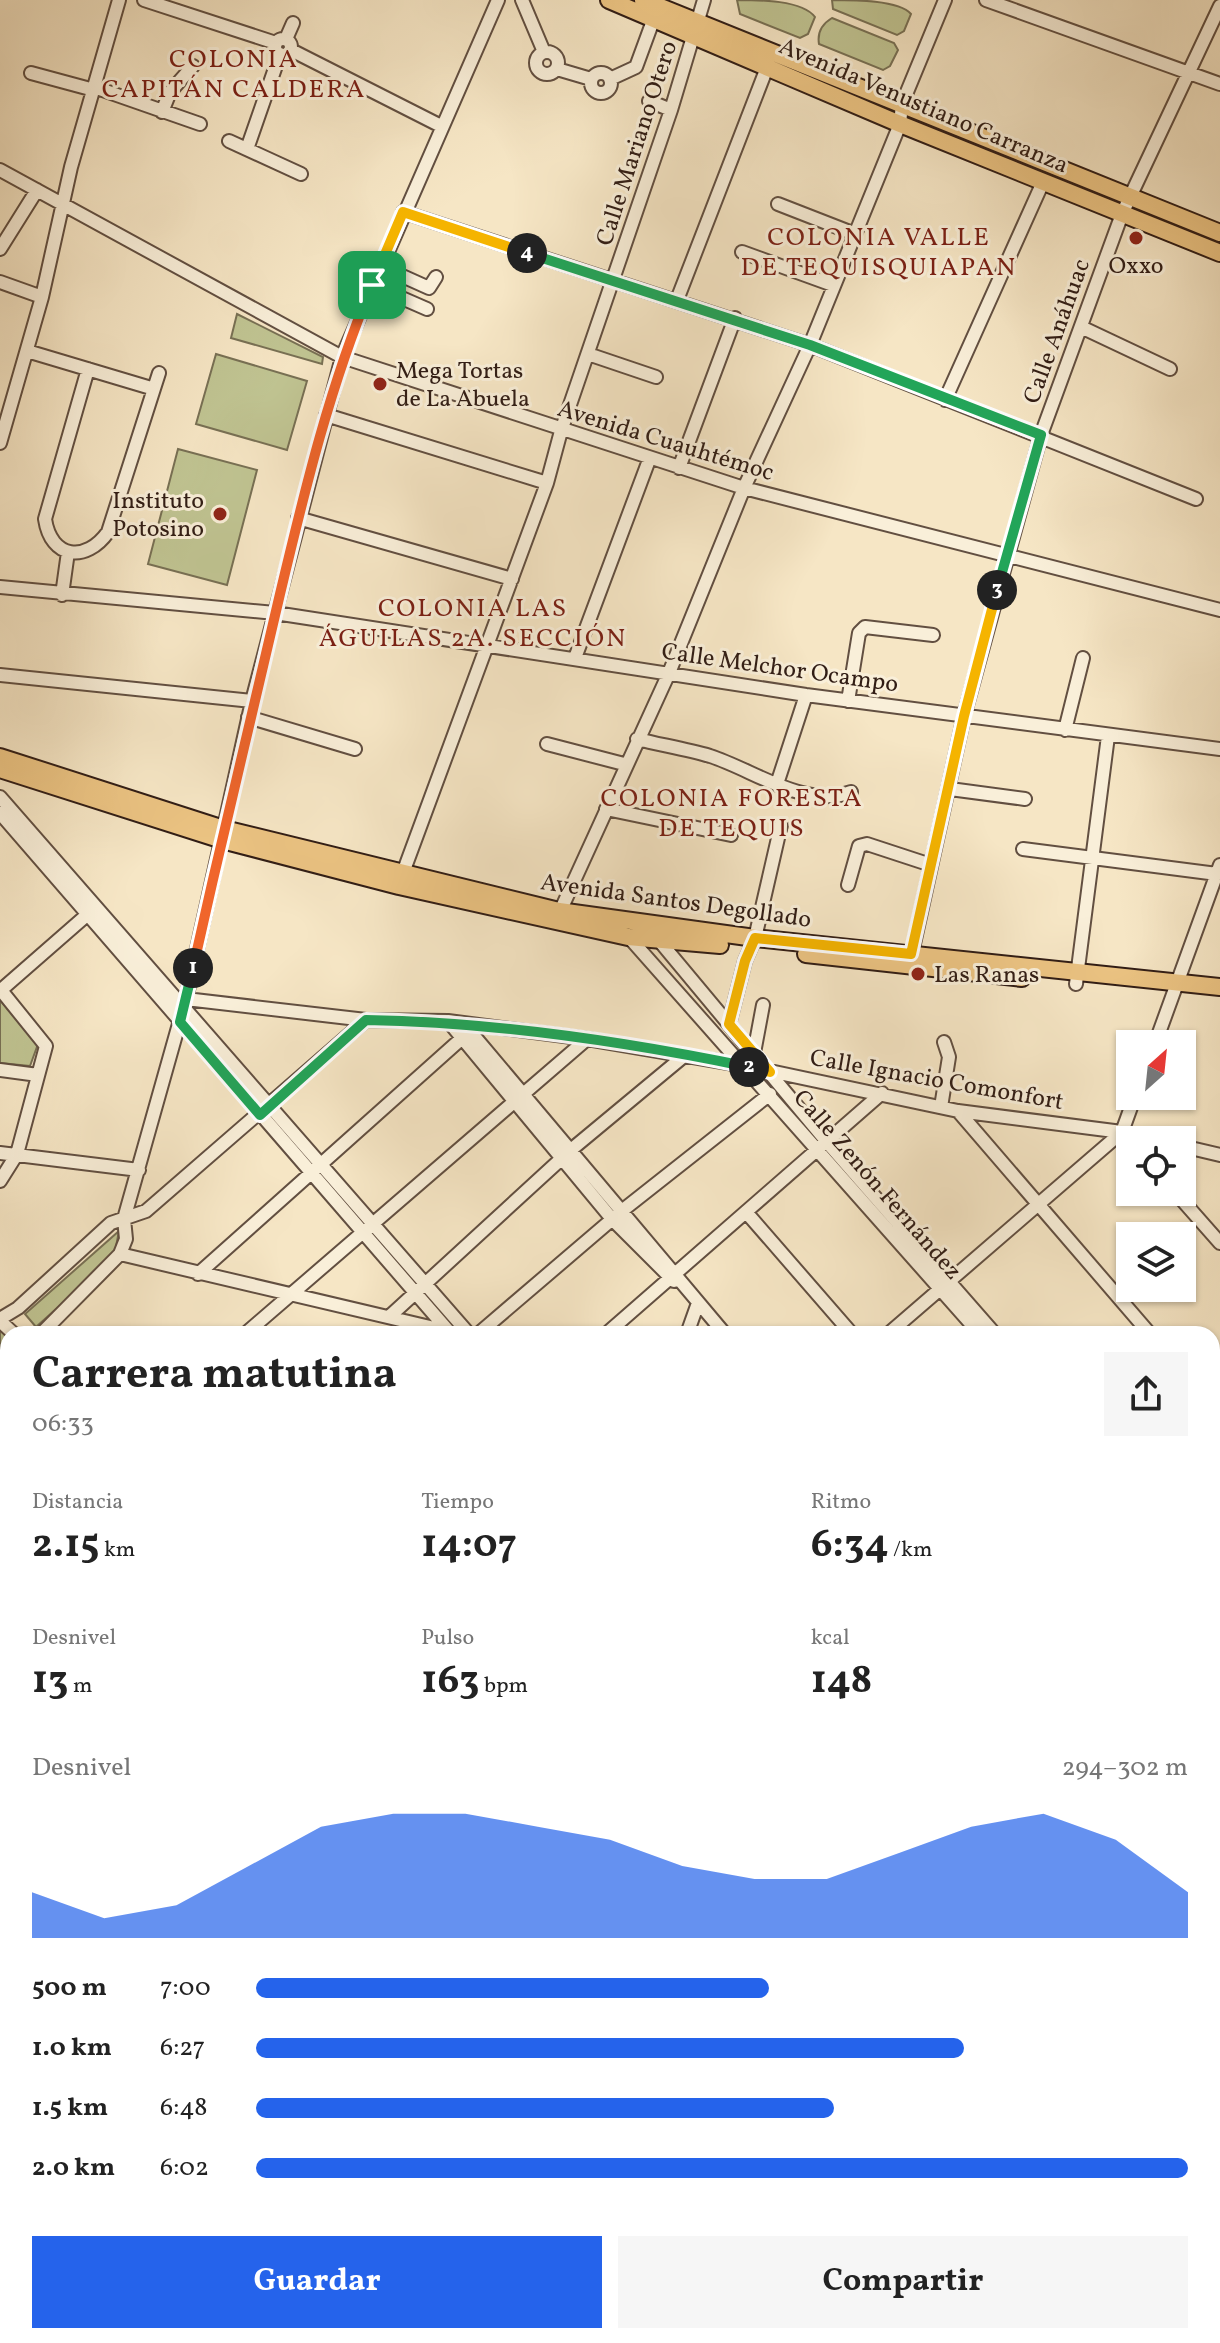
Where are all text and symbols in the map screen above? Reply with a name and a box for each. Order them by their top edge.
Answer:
street label: Avenida Venustiano Carranza [773,30,1073,183]
street label: Calle Mariano Otero [589,37,687,250]
district label: COLONIA CAPITÁN CALDERA [102,42,366,108]
district label: COLONIA VALLE DE TEQUISQUIAPAN [741,220,1017,286]
marker: Oxxo [1127,229,1145,247]
pin: 4 [507,233,547,273]
text: 4 [520,237,534,268]
place label: Oxxo [1109,250,1163,284]
pin [338,251,406,319]
street label: Calle Anáhuac [1016,255,1100,409]
icon: arrive [350,263,394,307]
place label: Mega Tortas de La Abuela [396,355,530,417]
marker: Mega Tortas de La Abuela [371,375,389,393]
street label: Avenida Cuauhtémoc [553,393,778,491]
place label: Instituto Potosino [112,485,204,547]
marker: Instituto Potosino [211,505,229,523]
pin: 3 [977,570,1017,610]
text: 3 [991,574,1003,605]
district label: COLONIA LAS ÁGUILAS 2A. SECCIÓN [319,591,627,657]
street label: Calle Melchor Ocampo [659,636,900,702]
district label: COLONIA FORESTA DE TEQUIS [600,781,864,847]
street label: Avenida Santos Degollado [538,866,813,938]
pin: 1 [173,948,213,988]
text: 1 [189,952,197,983]
place label: Las Ranas [934,959,1039,993]
marker: Las Ranas [909,965,927,983]
north arrow [1116,1030,1196,1110]
map controls [1116,1030,1196,1302]
street label: Calle Ignacio Comonfort [807,1042,1066,1120]
pin: 2 [729,1047,769,1087]
text: 2 [743,1051,755,1082]
street label: Calle Zenón Fernández [784,1083,969,1288]
button: locate [1116,1126,1196,1206]
button: layers [1116,1222,1196,1302]
text: Carrera matutina [32,1345,397,1406]
button: share [1104,1352,1188,1436]
text: 06:33 [32,1406,94,1442]
text: Distancia [32,1487,123,1518]
text: Tiempo [421,1487,494,1518]
text: Ritmo [811,1487,871,1518]
text: 2.15 [32,1518,99,1574]
text: 14:07 [421,1518,517,1574]
text: 6:34 [811,1518,889,1574]
text: km [99,1535,135,1566]
text: /km [889,1535,933,1566]
text: Desnivel [32,1623,116,1654]
text: Pulso [421,1623,474,1654]
text: kcal [811,1623,850,1654]
text: 13 [32,1654,68,1710]
text: 163 [421,1654,480,1710]
text: 148 [811,1654,872,1710]
text: m [68,1671,92,1702]
text: bpm [480,1671,528,1702]
text: Desnivel [32,1750,131,1786]
text: 294–302 m [1062,1750,1188,1786]
text: 500 m [32,1970,107,2006]
text: 7:00 [160,1970,211,2006]
text: 1.0 km [32,2030,112,2066]
text: 6:27 [160,2030,205,2066]
text: 1.5 km [32,2090,108,2126]
text: 6:48 [160,2090,208,2126]
text: 2.0 km [32,2150,115,2186]
text: 6:02 [160,2150,209,2186]
button: Guardar [32,2236,602,2328]
button: Compartir [618,2236,1188,2328]

